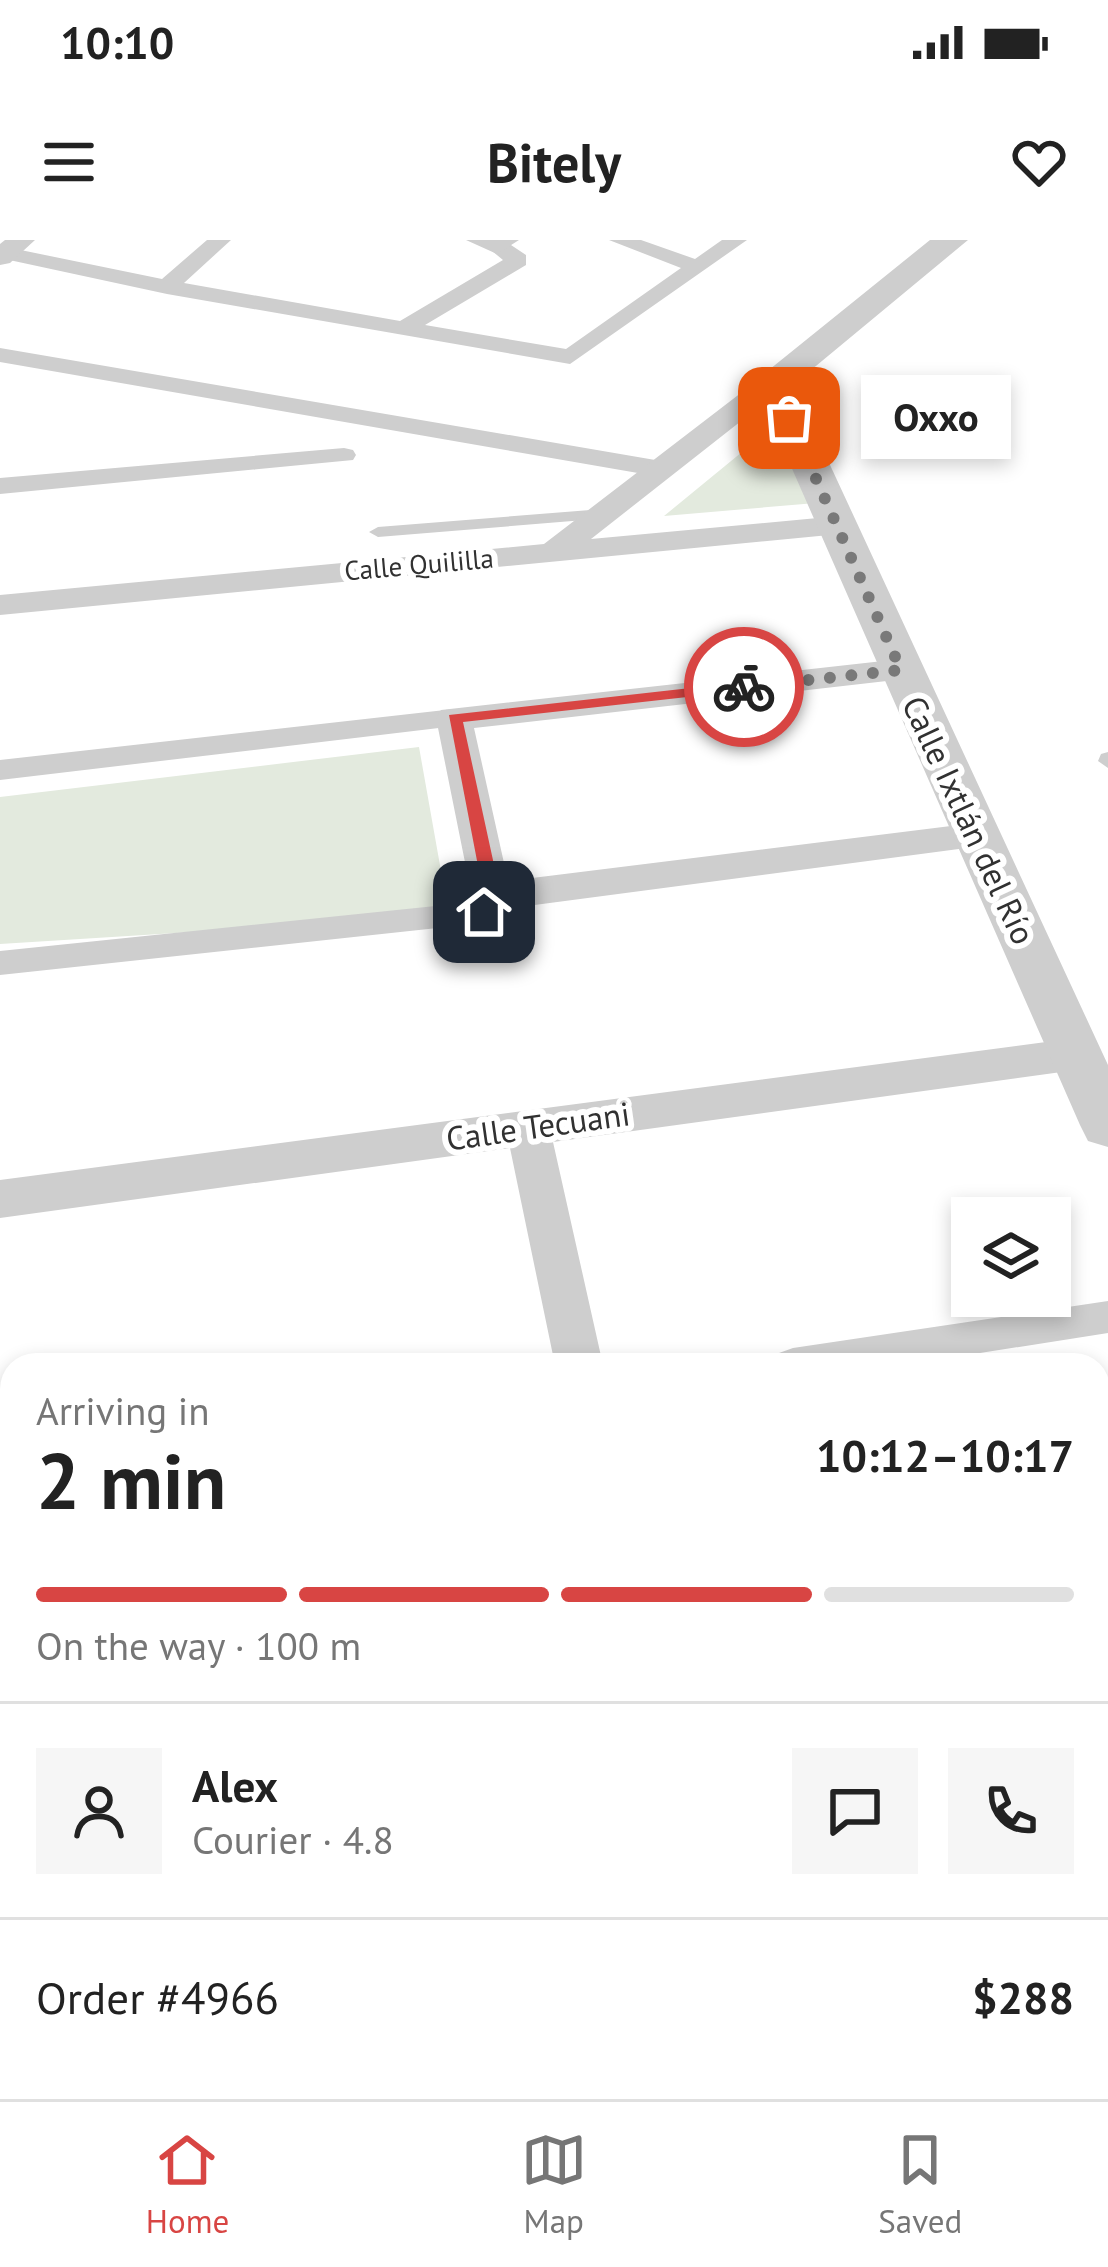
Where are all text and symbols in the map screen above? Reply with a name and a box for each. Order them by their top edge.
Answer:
text: 10:10 [60,13,174,71]
text: Bitely [487,127,621,197]
icon: menu [36,129,102,195]
icon: heart [1006,129,1072,195]
pin [738,367,840,469]
callout: Oxxo [861,376,1011,460]
icon: bag [756,385,822,451]
text: Oxxo [893,391,979,442]
street label: Calle Quililla [343,541,495,587]
courier [684,627,804,747]
icon: bike [711,654,777,720]
street label: Calle Ixtlán del Río [893,689,1046,951]
pin [433,861,535,963]
icon: home [451,879,517,945]
street label: Calle Tecuani [443,1091,632,1160]
map controls [951,1197,1071,1317]
button: layers [951,1197,1071,1317]
text: Arriving in [36,1385,210,1436]
text: 10:12–10:17 [816,1426,1074,1484]
text: 2 min [36,1430,226,1531]
text: On the way · 100 m [36,1620,361,1671]
button: person [36,1748,162,1874]
button: chat [792,1748,918,1874]
button: phone [948,1748,1074,1874]
text: Alex [192,1756,278,1814]
text: Courier · 4.8 [192,1814,394,1865]
text: Order #4966 [36,1968,279,2026]
text: $288 [972,1968,1074,2026]
tab: Home [146,2127,229,2242]
tab: Map [521,2127,587,2242]
tab: Saved [878,2127,962,2242]

